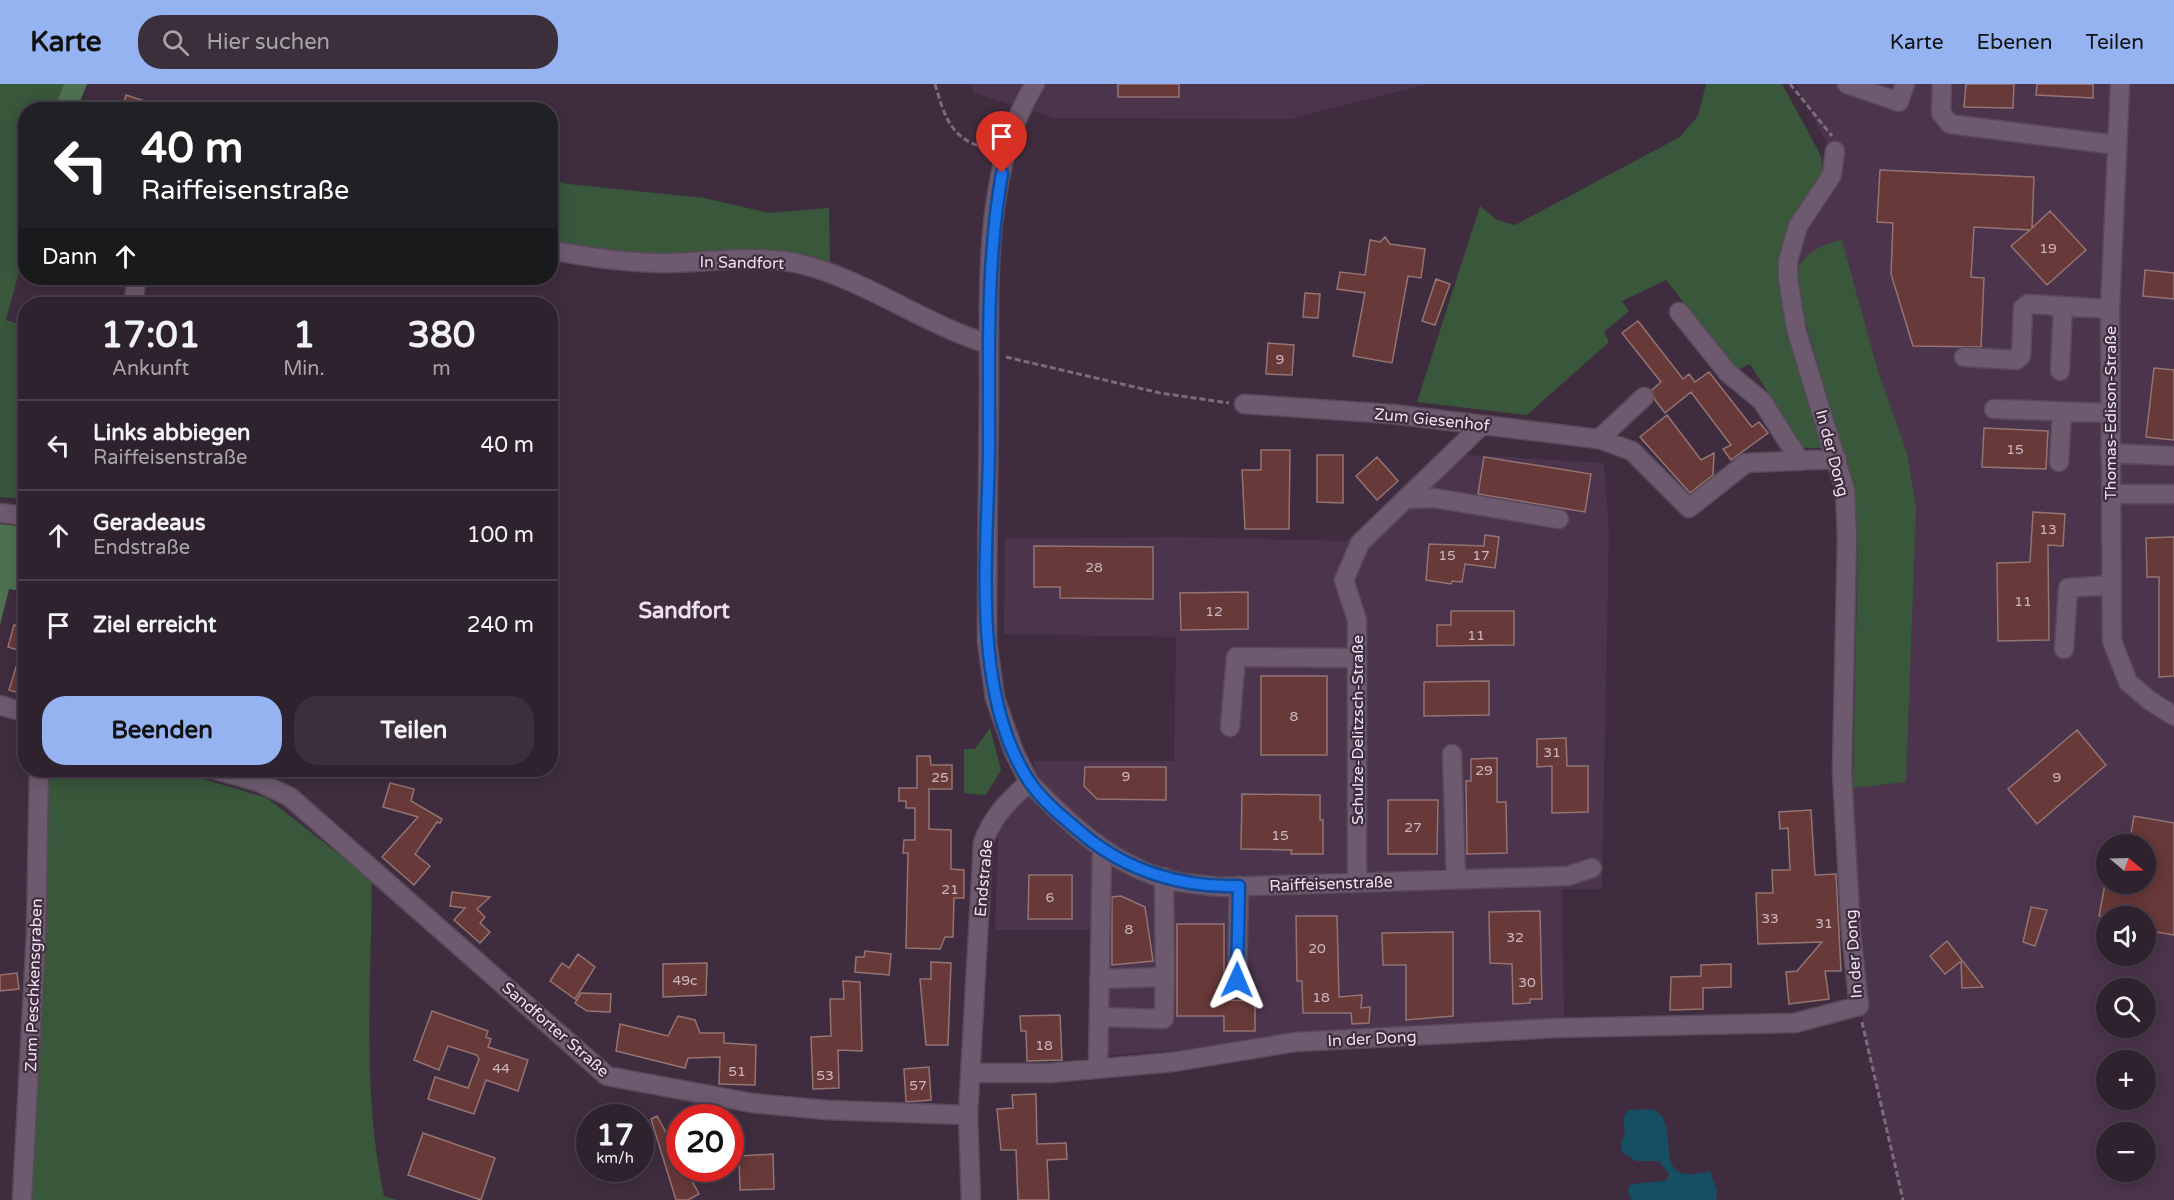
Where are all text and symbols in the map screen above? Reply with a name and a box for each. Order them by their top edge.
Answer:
search box [138,15,558,69]
text: Karte [30,25,102,59]
icon: search [159,26,192,59]
text: Hier suchen [207,29,330,55]
text: Karte [1890,30,1944,55]
text: Ebenen [1977,30,2053,55]
text: Teilen [2086,30,2144,55]
pin [976,111,1027,173]
icon: arrive [985,120,1018,153]
text: 40 m [141,123,243,174]
icon: left [42,126,120,204]
text: Raiffeisenstraße [141,174,349,207]
icon: ahead [109,240,142,273]
house number: 19 [2039,240,2057,257]
text: Dann [42,244,97,270]
street label: In Sandfort [700,252,784,274]
text: 17:01 [101,314,201,357]
text: 1 [293,314,315,357]
text: 380 [407,314,475,357]
street label: Thomas-Edison-Straße [2101,326,2121,500]
house number: 9 [1276,351,1284,368]
text: Ankunft [112,357,189,381]
text: Min. [283,357,325,381]
text: m [432,357,451,381]
street label: Zum Giesenhof [1373,404,1491,436]
street label: In der Dong [1811,408,1853,499]
text: Links abbiegen [93,420,251,446]
icon: left [42,429,75,462]
text: 40 m [480,432,534,458]
house number: 15 [2006,441,2024,458]
text: Raiffeisenstraße [93,446,247,470]
text: Geradeaus [93,510,205,536]
icon: ahead [42,519,75,552]
house number: 13 [2039,521,2057,538]
text: 100 m [467,522,534,548]
text: Endstraße [93,536,190,560]
house number: 15 [1438,547,1456,564]
house number: 17 [1472,547,1490,564]
house number: 28 [1085,559,1103,576]
house number: 11 [2014,593,2032,610]
district label: Sandfort [638,598,730,624]
house number: 12 [1205,603,1223,620]
icon: arrive [42,609,75,642]
text: Ziel erreicht [93,612,216,638]
text: 240 m [467,612,534,638]
house number: 11 [1467,627,1485,644]
street label: Schulze-Delitzsch-Straße [1348,635,1368,825]
button: Beenden [42,696,282,765]
button: Teilen [294,696,534,765]
house number: 8 [1290,708,1299,725]
house number: 31 [1543,744,1561,761]
house number: 29 [1475,762,1493,779]
house number: 9 [1122,768,1130,785]
house number: 25 [931,769,949,786]
house number: 9 [2053,769,2061,786]
house number: 27 [1404,819,1422,836]
house number: 15 [1271,827,1289,844]
north arrow [2096,834,2156,894]
map controls [2096,834,2156,1182]
street label: Endstraße [971,839,997,918]
street label: Raiffeisenstraße [1269,872,1393,896]
house number: 21 [941,881,959,898]
house number: 6 [1046,889,1055,906]
street label: Zum Peschkensgraben [21,898,47,1072]
button: sound [2096,906,2156,966]
street label: In der Dong [1841,909,1867,999]
house number: 33 [1761,910,1779,927]
house number: 31 [1815,915,1833,932]
house number: 8 [1125,921,1134,938]
house number: 32 [1506,929,1524,946]
house number: 20 [1308,940,1326,957]
position arrow [1205,948,1269,1012]
house number: 49c [672,972,698,989]
house number: 30 [1518,974,1536,991]
street label: Sandforter Straße [498,978,613,1082]
button: search [2096,978,2156,1038]
house number: 18 [1312,989,1330,1006]
street label: In der Dong [1327,1027,1417,1051]
house number: 18 [1035,1037,1053,1054]
button: + [2096,1050,2156,1110]
house number: 44 [492,1060,510,1077]
house number: 51 [728,1063,746,1080]
house number: 53 [816,1067,834,1084]
house number: 57 [909,1077,927,1094]
speed limit sign: 20 [666,1104,744,1182]
text: 17 [596,1117,634,1154]
button: − [2096,1122,2156,1182]
text: km/h [596,1149,634,1167]

